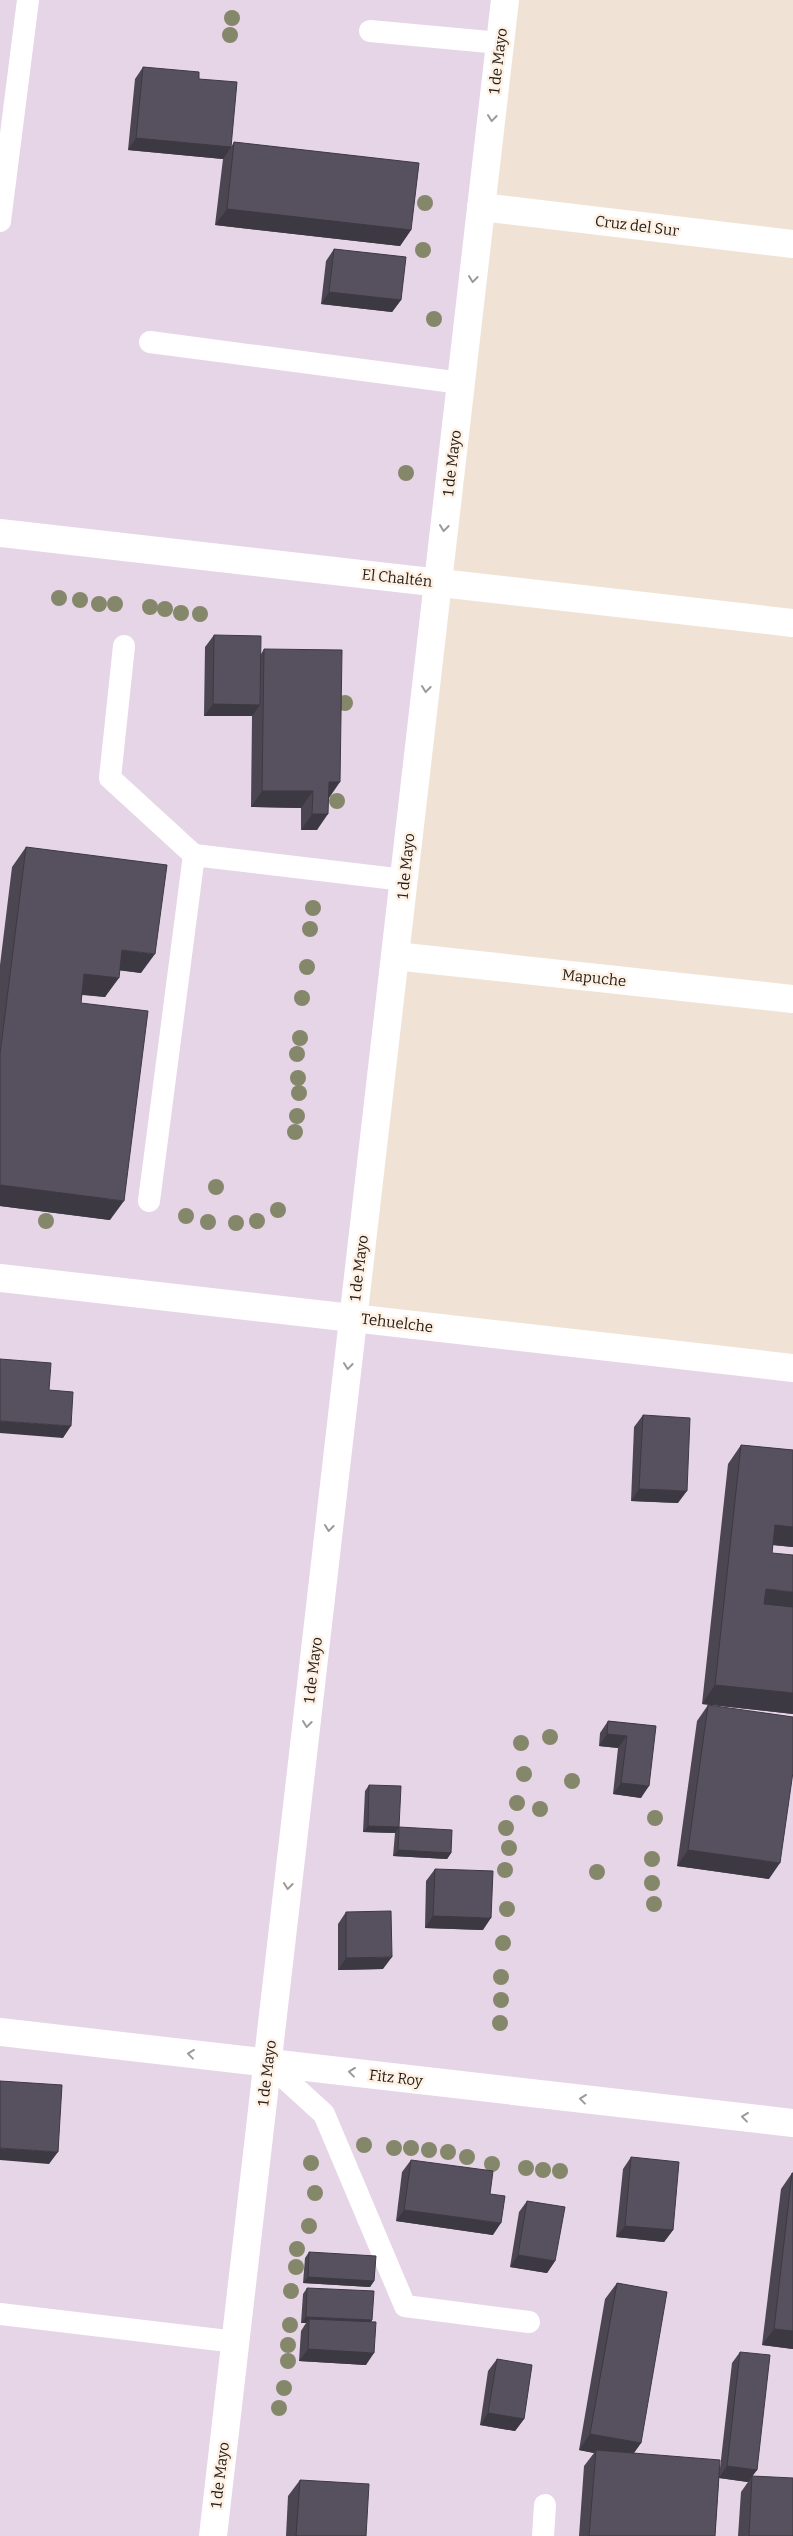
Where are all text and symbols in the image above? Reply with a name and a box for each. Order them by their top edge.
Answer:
street label: 1 de Mayo [485,27,511,95]
one-way arrow [487,114,498,122]
street label: Cruz del Sur [594,212,680,240]
one-way arrow [468,276,479,284]
street label: 1 de Mayo [439,429,465,497]
one-way arrow [439,524,450,532]
street label: El Chaltén [361,565,434,591]
one-way arrow [421,685,432,693]
street label: 1 de Mayo [394,832,418,900]
street label: Mapuche [561,966,627,990]
street label: 1 de Mayo [346,1234,372,1302]
street label: Tehuelche [360,1310,434,1336]
one-way arrow [343,1363,354,1371]
one-way arrow [324,1524,335,1532]
street label: 1 de Mayo [300,1636,326,1704]
one-way arrow [302,1720,313,1728]
one-way arrow [283,1882,294,1890]
street label: 1 de Mayo [254,2039,280,2107]
one-way arrow [186,2049,194,2060]
street label: Fitz Roy [368,2066,424,2090]
one-way arrow [348,2067,356,2078]
one-way arrow [579,2094,587,2105]
one-way arrow [740,2112,748,2123]
street label: 1 de Mayo [207,2441,233,2509]

